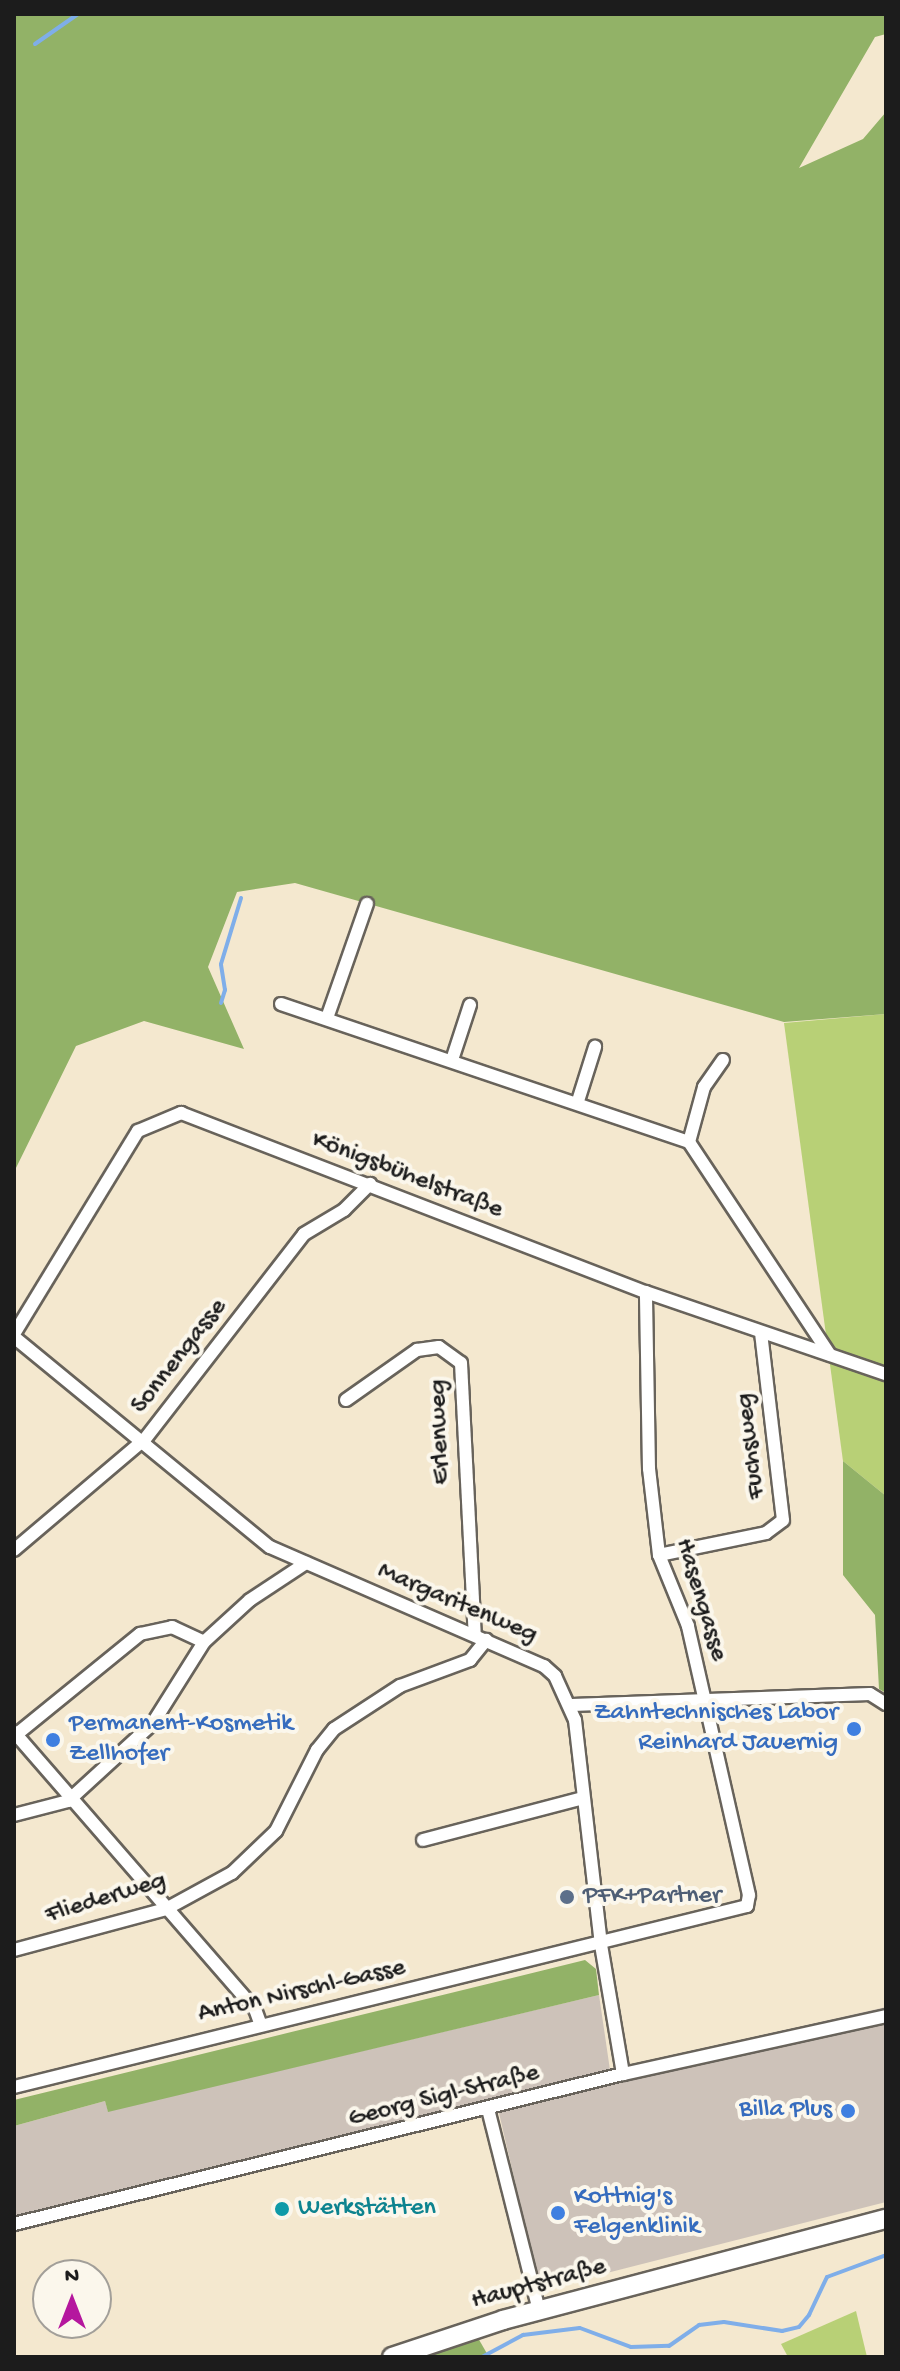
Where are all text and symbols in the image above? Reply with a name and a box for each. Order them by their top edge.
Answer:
street label: Königsbühelstraße [307,1125,507,1227]
street label: Sonnengasse [125,1293,235,1421]
street label: Erlenweg [424,1379,458,1485]
street label: Fuchsweg [730,1391,774,1501]
street label: Hasengasse [667,1535,733,1665]
street label: Margaritenweg [372,1556,542,1652]
place label: Zahntechnisches Labor Reinhard Jauernig [594,1698,838,1760]
place label: Permanent-Kosmetik Zellhofer [69,1709,293,1770]
marker: Zahntechnisches Labor Reinhard Jauernig [845,1720,863,1738]
marker: Permanent-Kosmetik Zellhofer [44,1731,62,1749]
street label: Fliederweg [42,1866,170,1932]
place label: PFK+Partner [583,1881,721,1913]
marker: PFK+Partner [558,1888,576,1906]
street label: Anton Nirschl-Gasse [195,1953,409,2031]
street label: Georg Sigl-Straße [345,2058,543,2136]
place label: Billa Plus [739,2095,832,2127]
marker: Billa Plus [839,2102,857,2120]
place label: Kottnig's Felgenklinik [574,2182,700,2244]
place label: Werkstätten [298,2193,436,2225]
marker: Werkstätten [273,2200,291,2218]
marker: Kottnig's Felgenklinik [549,2204,567,2222]
street label: Hauptstraße [468,2252,610,2318]
north arrow [32,2259,112,2339]
text: N [65,2264,79,2290]

